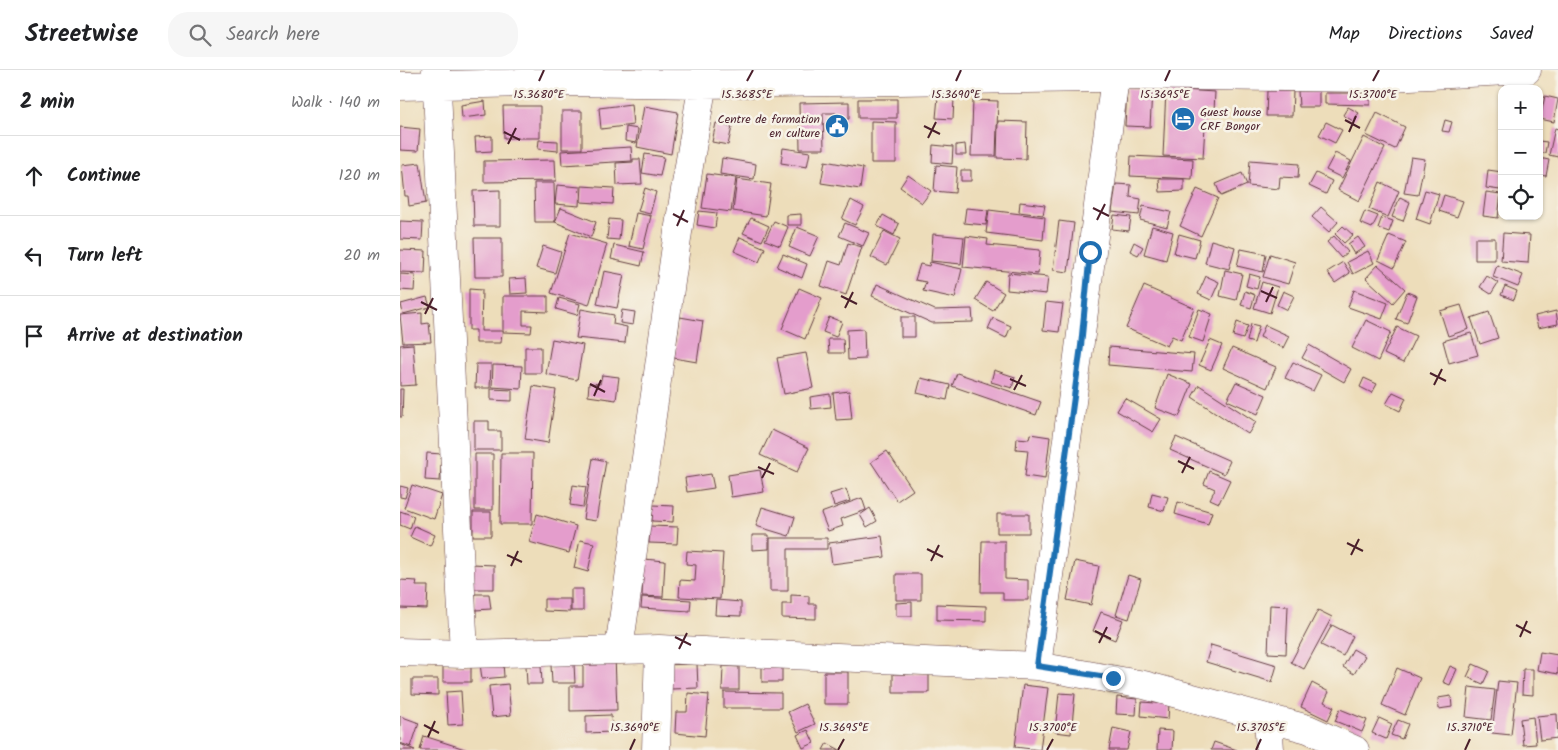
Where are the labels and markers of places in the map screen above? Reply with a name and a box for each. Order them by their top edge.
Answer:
place label: Guest house CRF Bongor [1200,103,1262,136]
hotel icon: Guest house CRF Bongor [1170,106,1196,132]
place label: Centre de formation en culture [718,110,821,143]
public building icon: Centre de formation en culture [824,113,850,139]

